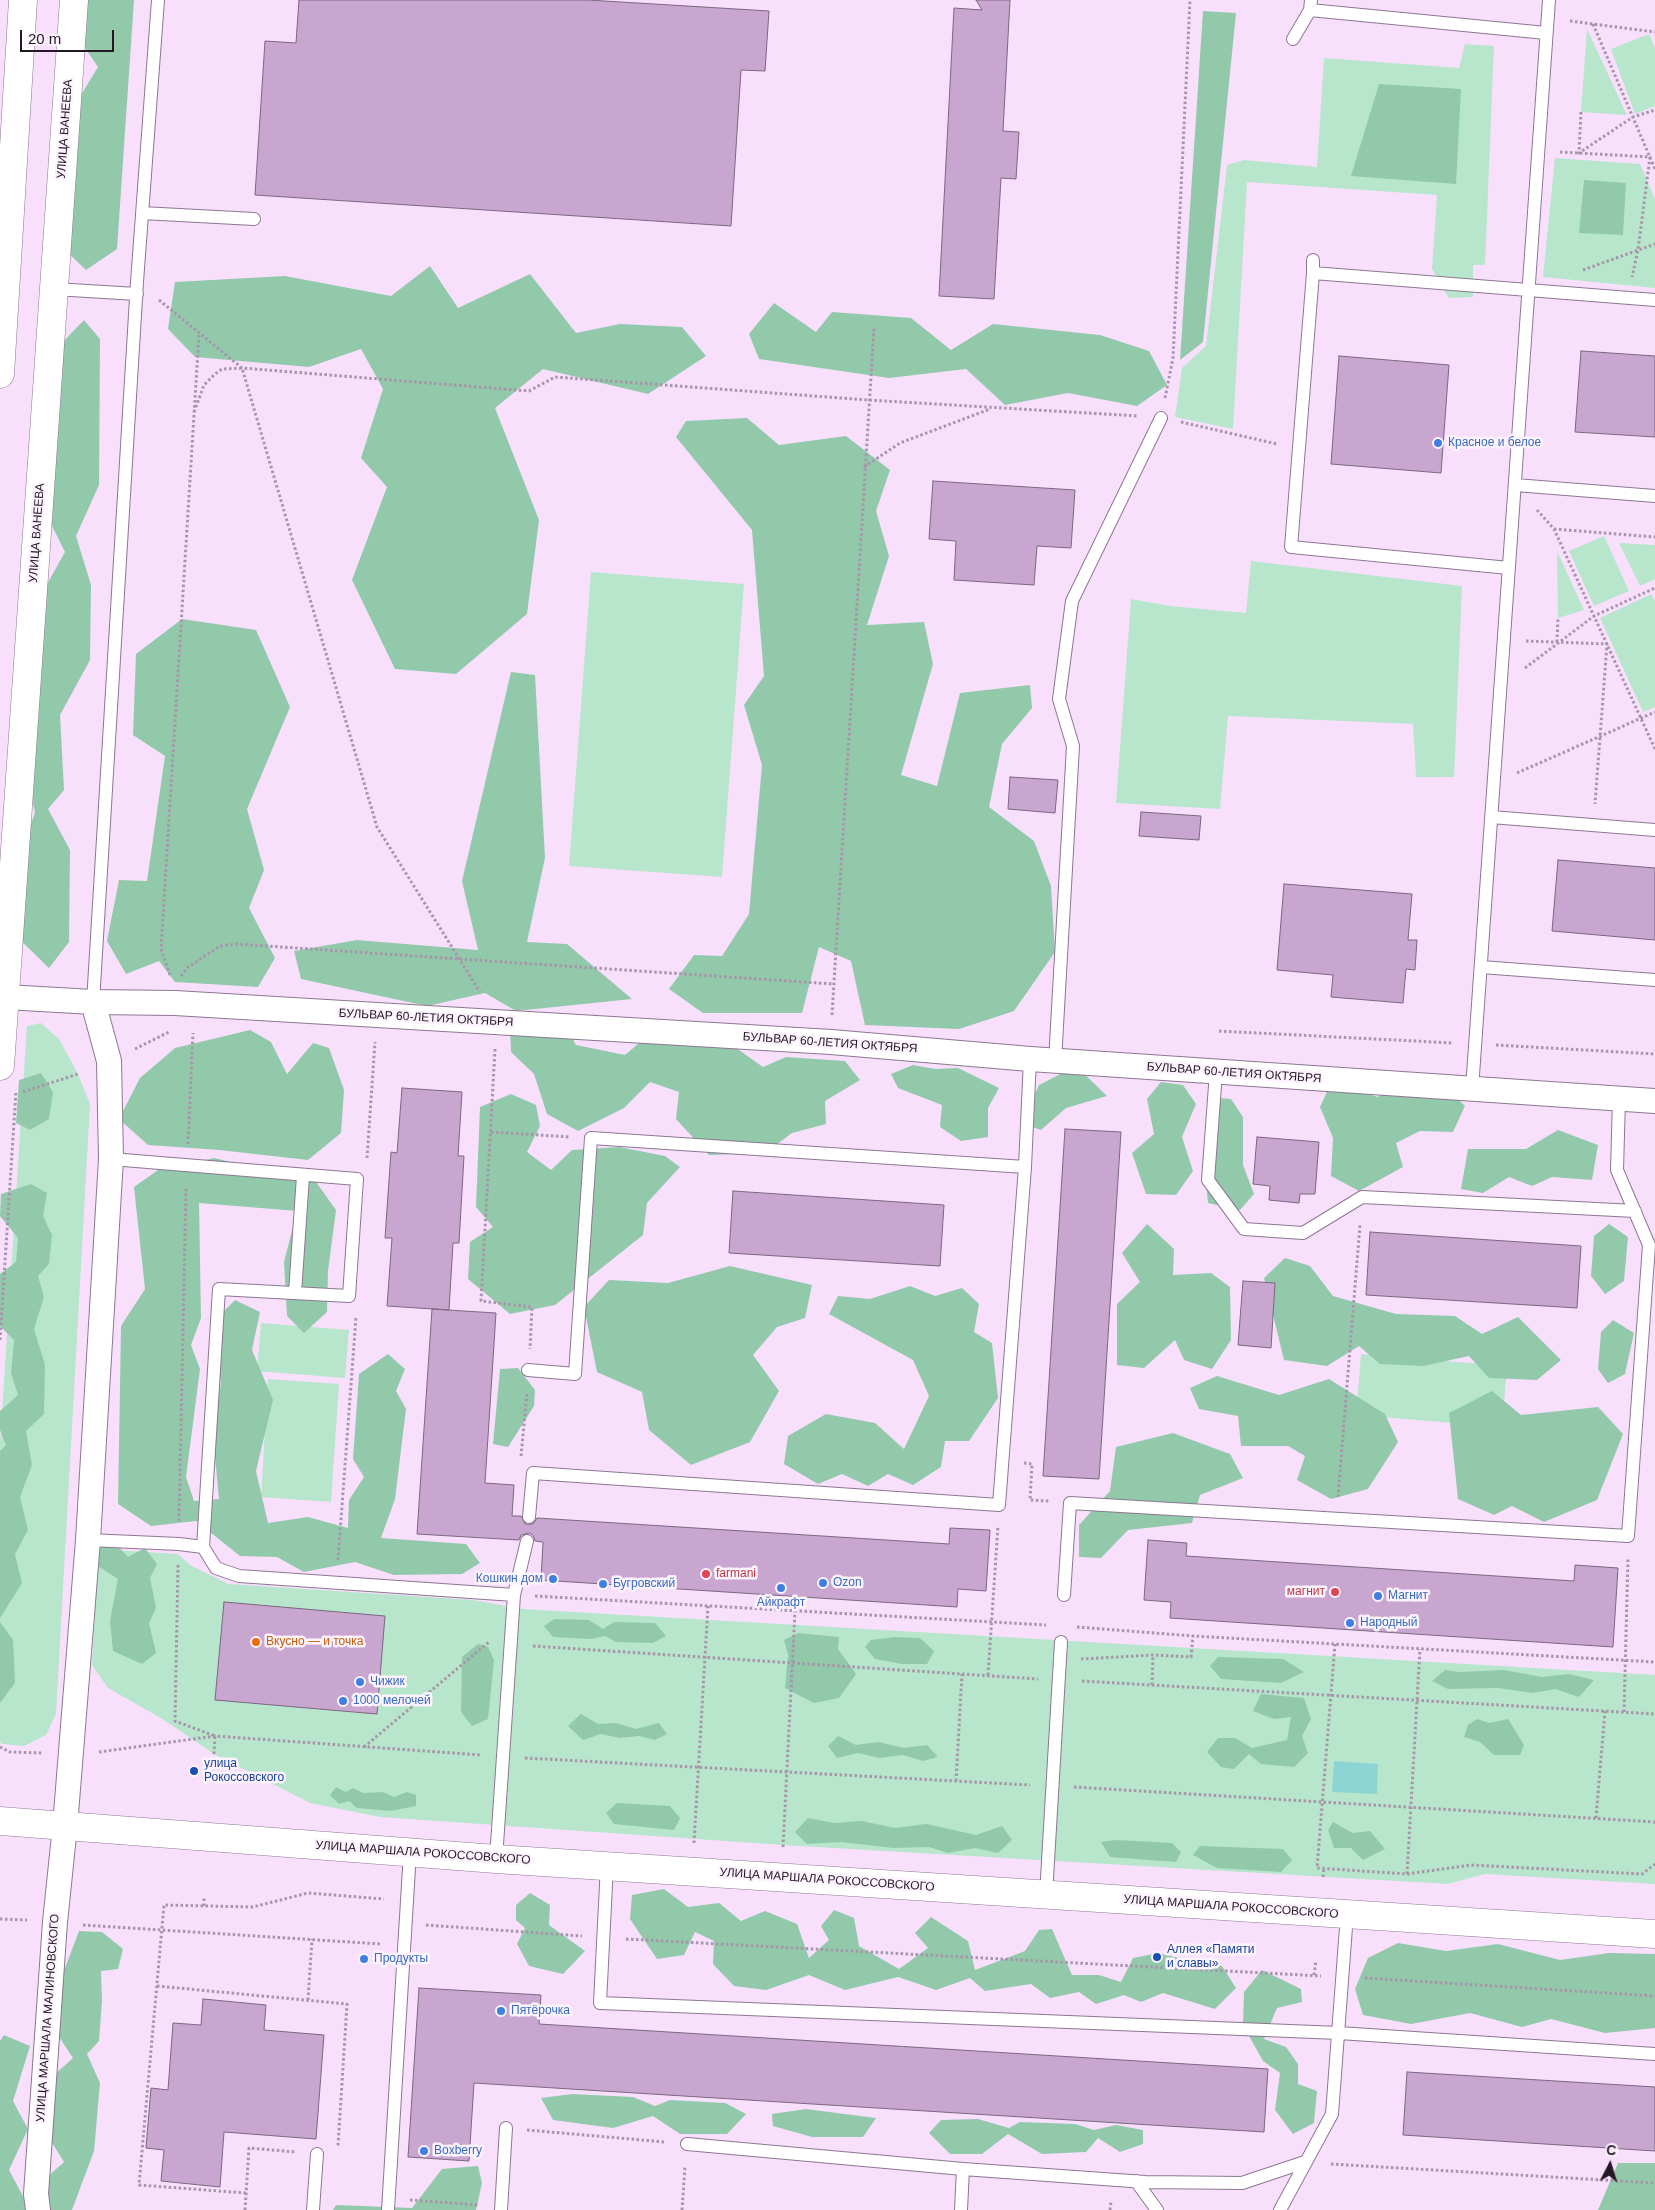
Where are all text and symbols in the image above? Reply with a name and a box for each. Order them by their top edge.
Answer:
scale bar [22,20,116,52]
text: 20 m [28,30,61,47]
street label: УЛИЦА ВАНЕЕВА [54,79,76,179]
place label: Красное и белое [1448,436,1541,450]
marker: Красное и белое [1432,437,1444,449]
street label: УЛИЦА ВАНЕЕВА [26,483,48,583]
street label: БУЛЬВАР 60-ЛЕТИЯ ОКТЯБРЯ [338,1006,514,1030]
street label: БУЛЬВАР 60-ЛЕТИЯ ОКТЯБРЯ [742,1030,918,1056]
street label: БУЛЬВАР 60-ЛЕТИЯ ОКТЯБРЯ [1146,1060,1322,1086]
place label: farmani [716,1567,756,1581]
marker: farmani [700,1568,712,1580]
place label: Кошкин дом [476,1572,543,1586]
marker: Кошкин дом [547,1573,559,1585]
place label: Ozon [833,1576,862,1590]
place label: Бугровский [613,1577,675,1591]
marker: Ozon [817,1577,829,1589]
marker: Бугровский [597,1578,609,1590]
marker: Айкрафт [775,1582,787,1594]
place label: магнит [1287,1585,1325,1599]
marker: магнит [1329,1586,1341,1598]
place label: Магнит [1388,1589,1428,1603]
marker: Магнит [1372,1590,1384,1602]
place label: Айкрафт [757,1596,805,1610]
place label: Народный [1360,1616,1417,1630]
marker: Народный [1344,1617,1356,1629]
place label: Вкусно — и точка [266,1635,363,1649]
marker: Вкусно — и точка [250,1636,262,1648]
place label: Чижик [370,1675,405,1689]
marker: Чижик [354,1676,366,1688]
place label: 1000 мелочей [353,1694,431,1708]
marker: 1000 мелочей [337,1695,349,1707]
place label: улица Рокоссовского [204,1757,284,1785]
marker: улица Рокоссовского [188,1765,200,1777]
street label: УЛИЦА МАРШАЛА РОКОССОВСКОГО [315,1838,531,1868]
street label: УЛИЦА МАРШАЛА РОКОССОВСКОГО [719,1865,935,1895]
street label: УЛИЦА МАРШАЛА РОКОССОВСКОГО [1123,1892,1339,1922]
street label: УЛИЦА МАРШАЛА МАЛИНОВСКОГО [34,1913,62,2123]
place label: Аллея «Памяти и славы» [1167,1943,1254,1971]
marker: Аллея «Памяти и славы» [1151,1951,1163,1963]
place label: Продукты [374,1952,428,1966]
marker: Продукты [358,1953,370,1965]
place label: Пятёрочка [511,2004,570,2018]
marker: Пятёрочка [495,2005,507,2017]
north arrow [1585,2140,1635,2190]
text: С [1606,2142,1617,2158]
place label: Boxberry [434,2144,482,2158]
marker: Boxberry [418,2145,430,2157]

